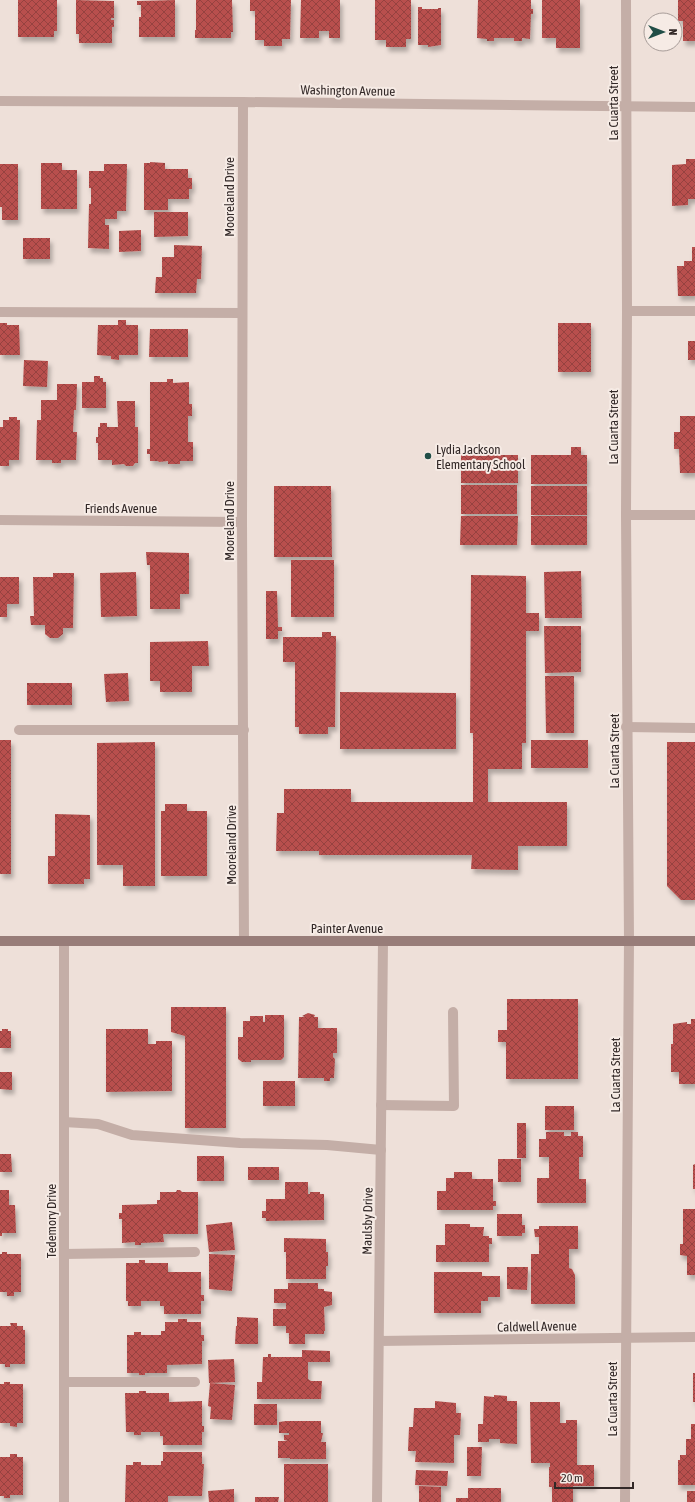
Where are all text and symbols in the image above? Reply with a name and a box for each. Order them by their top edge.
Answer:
north arrow [643,12,683,52]
text: N [667,29,679,35]
street label: La Cuarta Street [606,65,621,140]
street label: Washington Avenue [301,82,396,99]
street label: Mooreland Drive [222,157,237,237]
street label: La Cuarta Street [606,389,621,464]
place label: Lydia Jackson Elementary School [436,442,526,472]
marker: Lydia Jackson Elementary School [423,451,433,461]
street label: Mooreland Drive [222,481,237,561]
street label: Friends Avenue [85,501,157,516]
street label: La Cuarta Street [607,713,622,788]
street label: Mooreland Drive [224,805,239,885]
street label: Painter Avenue [311,921,383,936]
street label: La Cuarta Street [608,1037,623,1112]
street label: Tedemory Drive [44,1184,59,1258]
street label: Maulsby Drive [359,1187,376,1255]
street label: Caldwell Avenue [497,1318,577,1335]
street label: La Cuarta Street [605,1361,620,1436]
scale bar [555,1464,633,1490]
text: 20 m [561,1471,583,1485]

